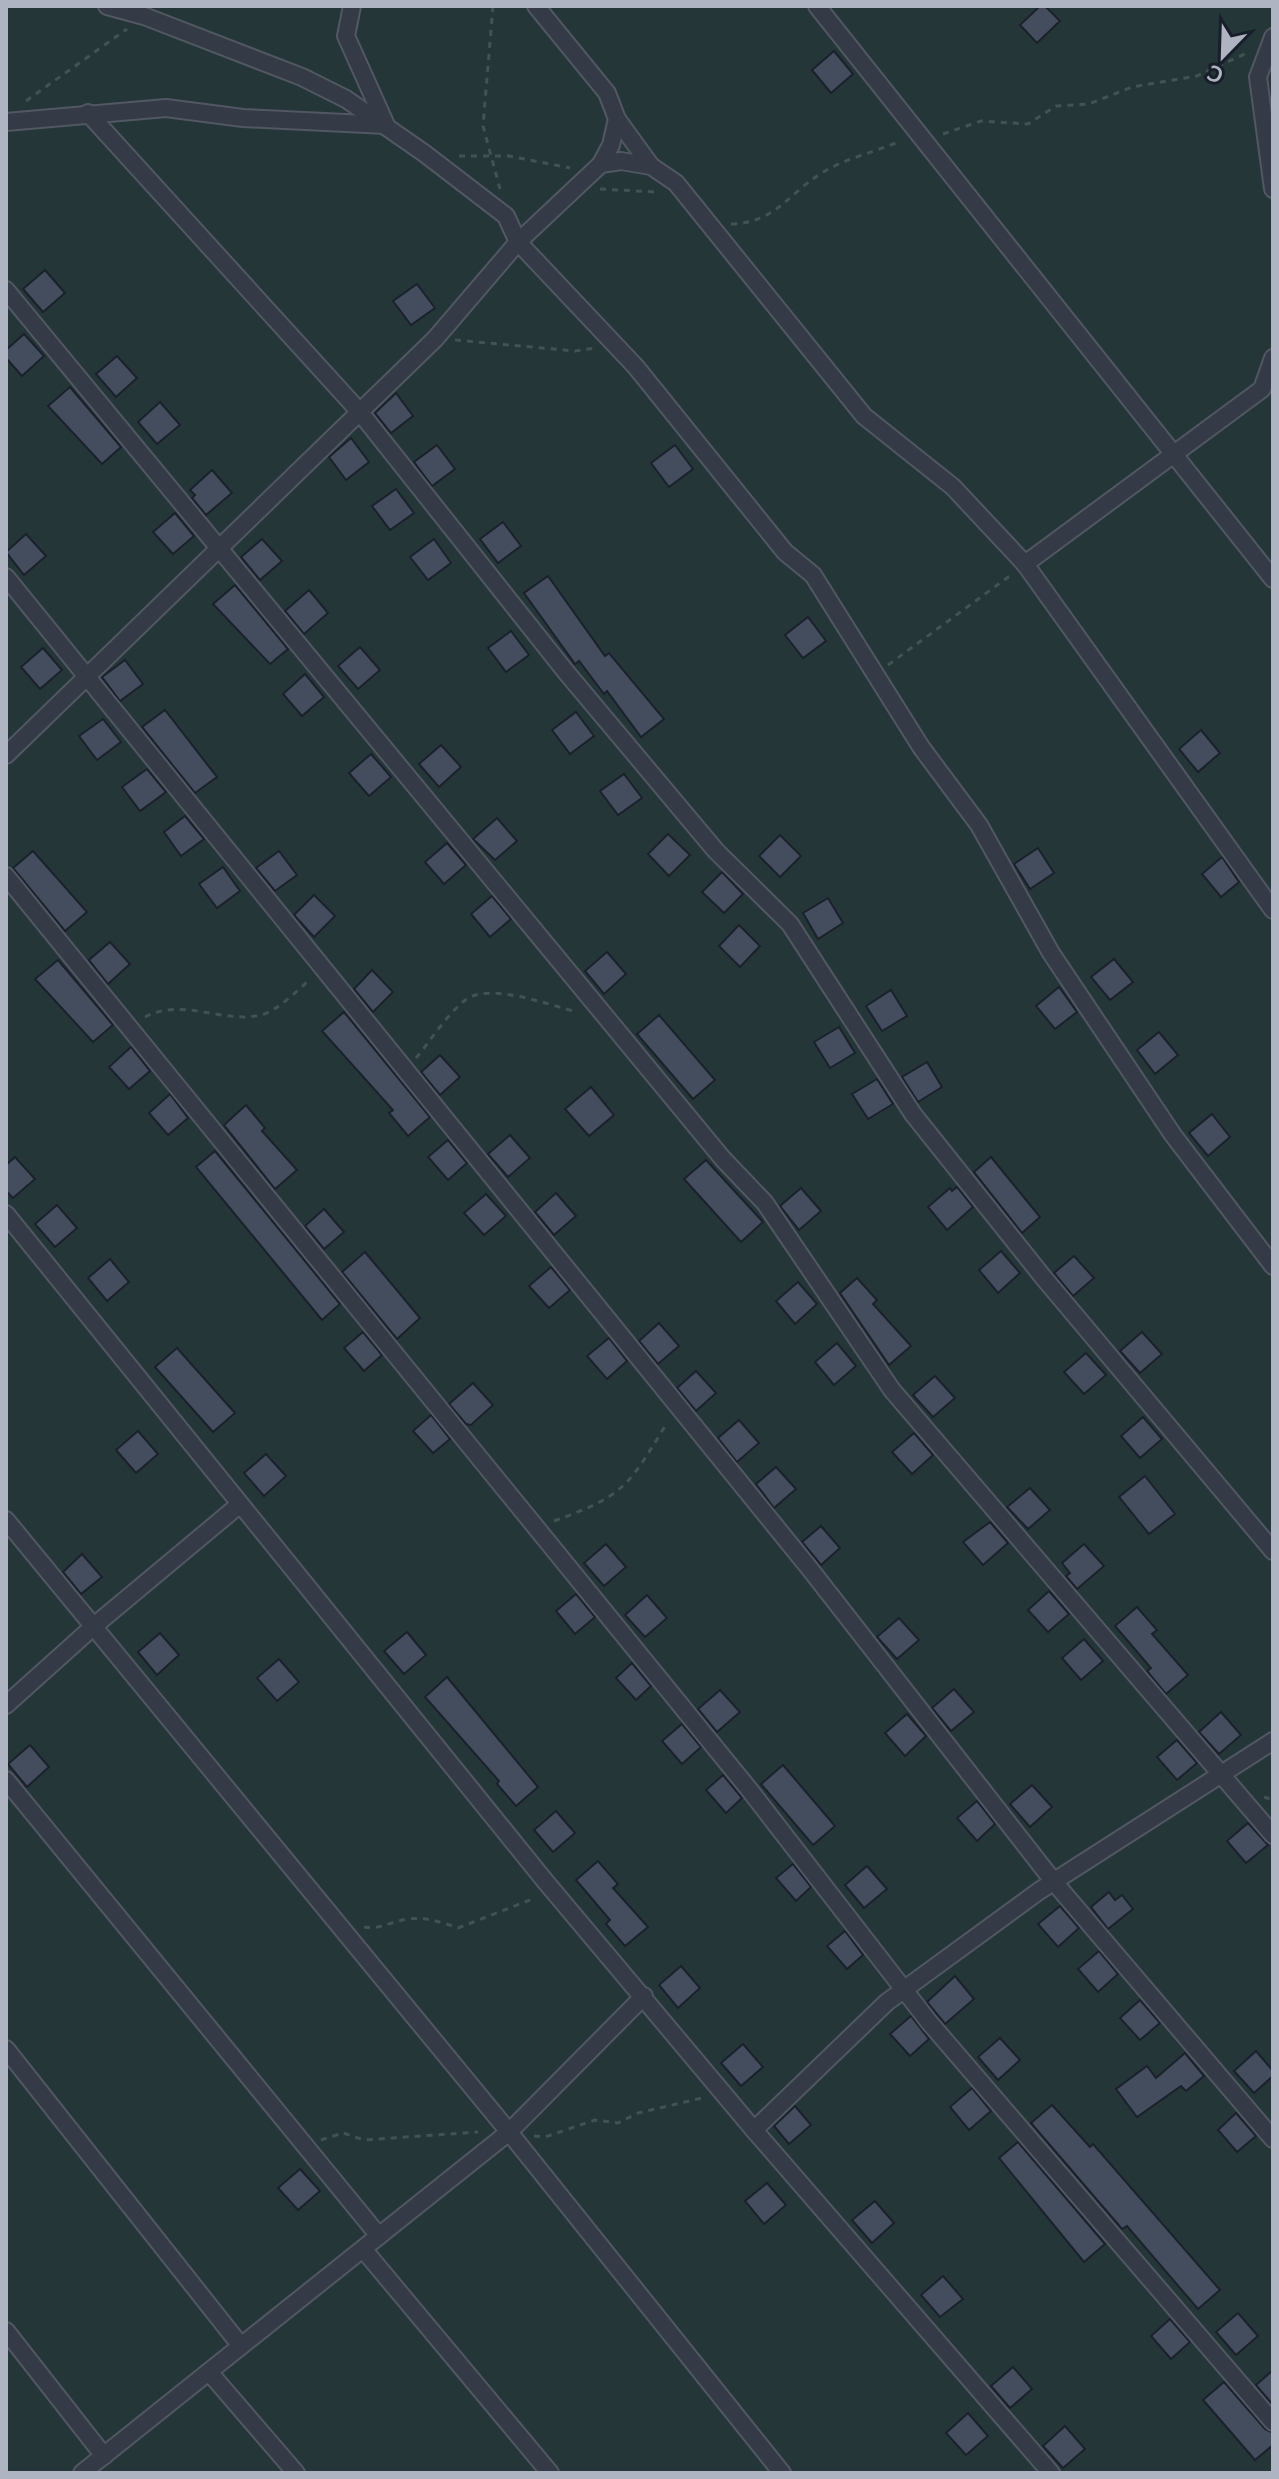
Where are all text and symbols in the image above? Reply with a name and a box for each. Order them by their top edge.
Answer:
north arrow [1183,16,1263,96]
text: С [1203,57,1228,90]

